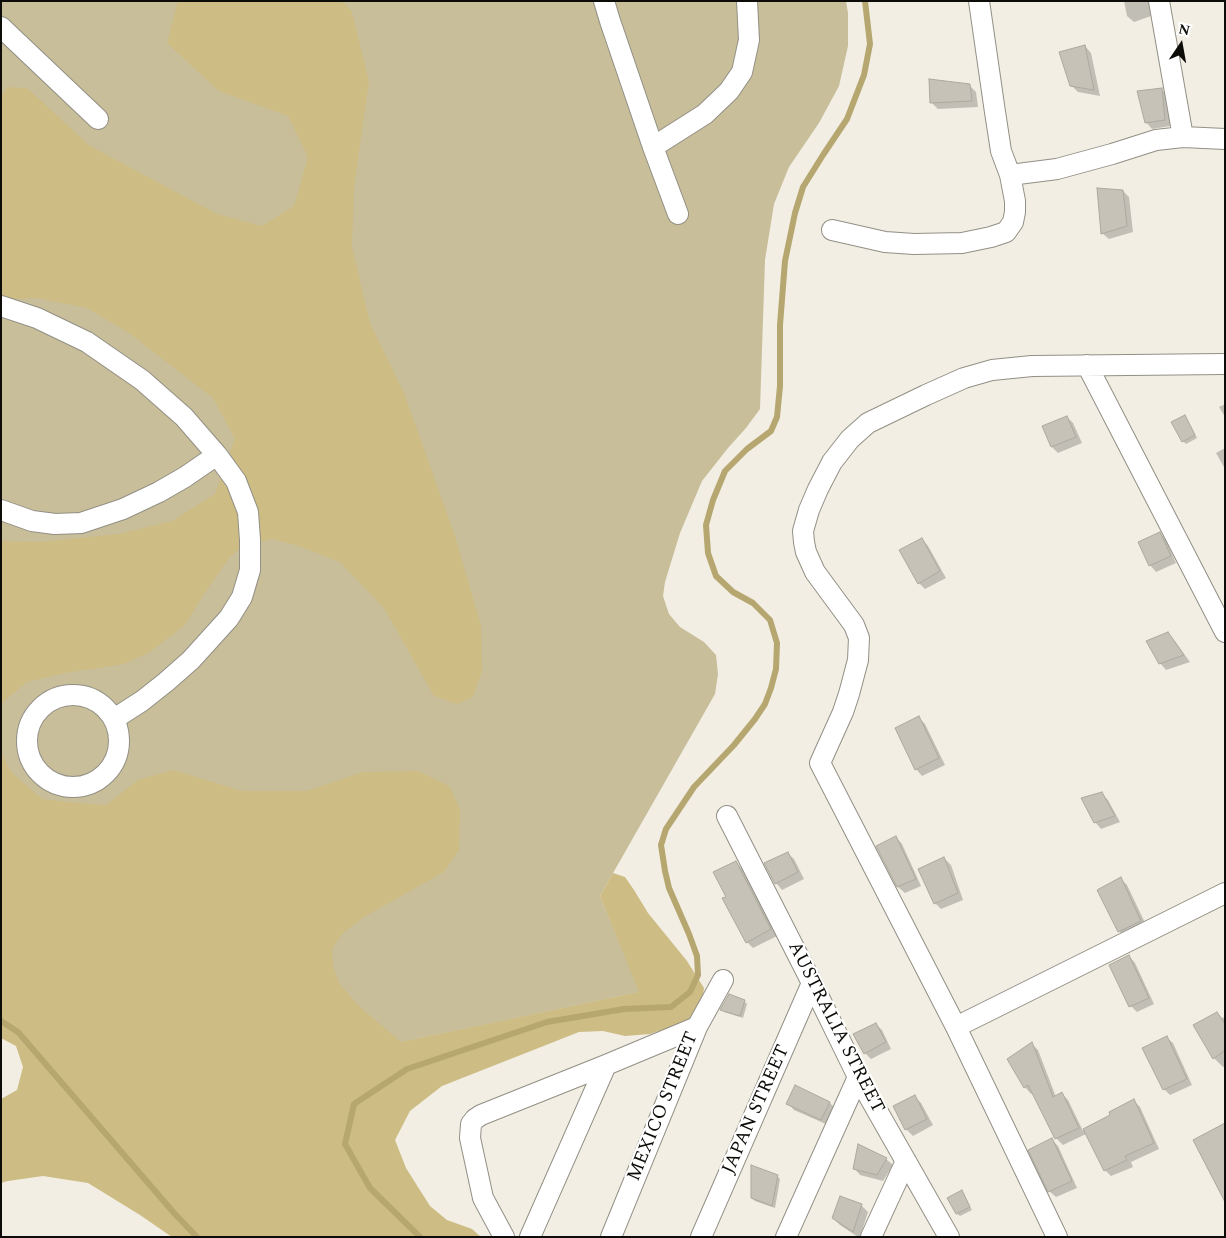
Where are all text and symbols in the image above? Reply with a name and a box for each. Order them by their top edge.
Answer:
text: N [1176,18,1192,41]
north arrow [1156,20,1206,70]
street label: AUSTRALIA STREET [782,938,888,1118]
street label: MEXICO STREET [624,1029,704,1185]
street label: JAPAN STREET [718,1042,796,1178]

